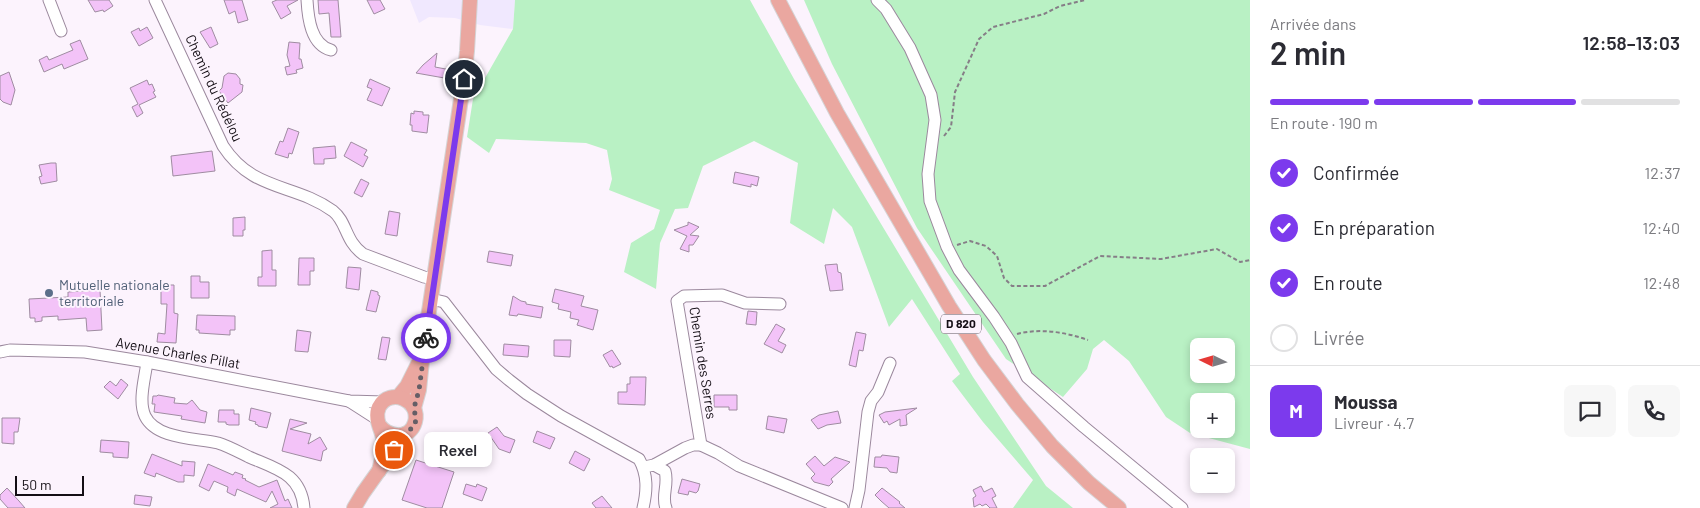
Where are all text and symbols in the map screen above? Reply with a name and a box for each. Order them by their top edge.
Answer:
text: Arrivée dans [1270,14,1356,33]
street label: Chemin du Rédélou [182,31,247,144]
text: 12:58–13:03 [1583,31,1680,54]
text: 2 min [1270,33,1346,71]
pin [443,58,485,100]
icon: home [450,65,478,93]
text: En route · 190 m [1270,113,1378,132]
icon: check [1270,159,1298,187]
text: Confirmée [1313,161,1400,184]
text: 12:37 [1645,163,1680,182]
icon: check [1270,214,1298,242]
text: En préparation [1313,216,1435,239]
text: 12:40 [1643,218,1680,237]
icon: check [1270,269,1298,297]
text: En route [1313,271,1383,294]
text: 12:48 [1643,273,1680,292]
place label: Mutuelle nationale territoriale [59,276,170,309]
marker: Mutuelle nationale territoriale [43,287,55,299]
street label: Chemin des Serres [686,306,721,420]
courier [401,313,451,363]
road number: D 820 [941,314,981,334]
icon: bike [412,324,440,352]
text: Livrée [1313,326,1365,349]
street label: Avenue Charles Pillat [114,333,242,372]
north arrow [1190,338,1235,382]
map controls [1190,338,1235,493]
button: chat [1564,385,1616,437]
button: phone [1628,385,1680,437]
text: Moussa [1334,390,1398,413]
button: + [1190,393,1235,438]
text: M [1289,399,1303,422]
text: Livreur · 4.7 [1334,413,1414,432]
pin [373,429,415,471]
callout: Rexel [424,432,492,468]
icon: bag [380,436,408,464]
text: Rexel [439,440,477,459]
button: − [1190,448,1235,493]
scale bar [15,473,84,496]
text: 50 m [22,476,51,493]

